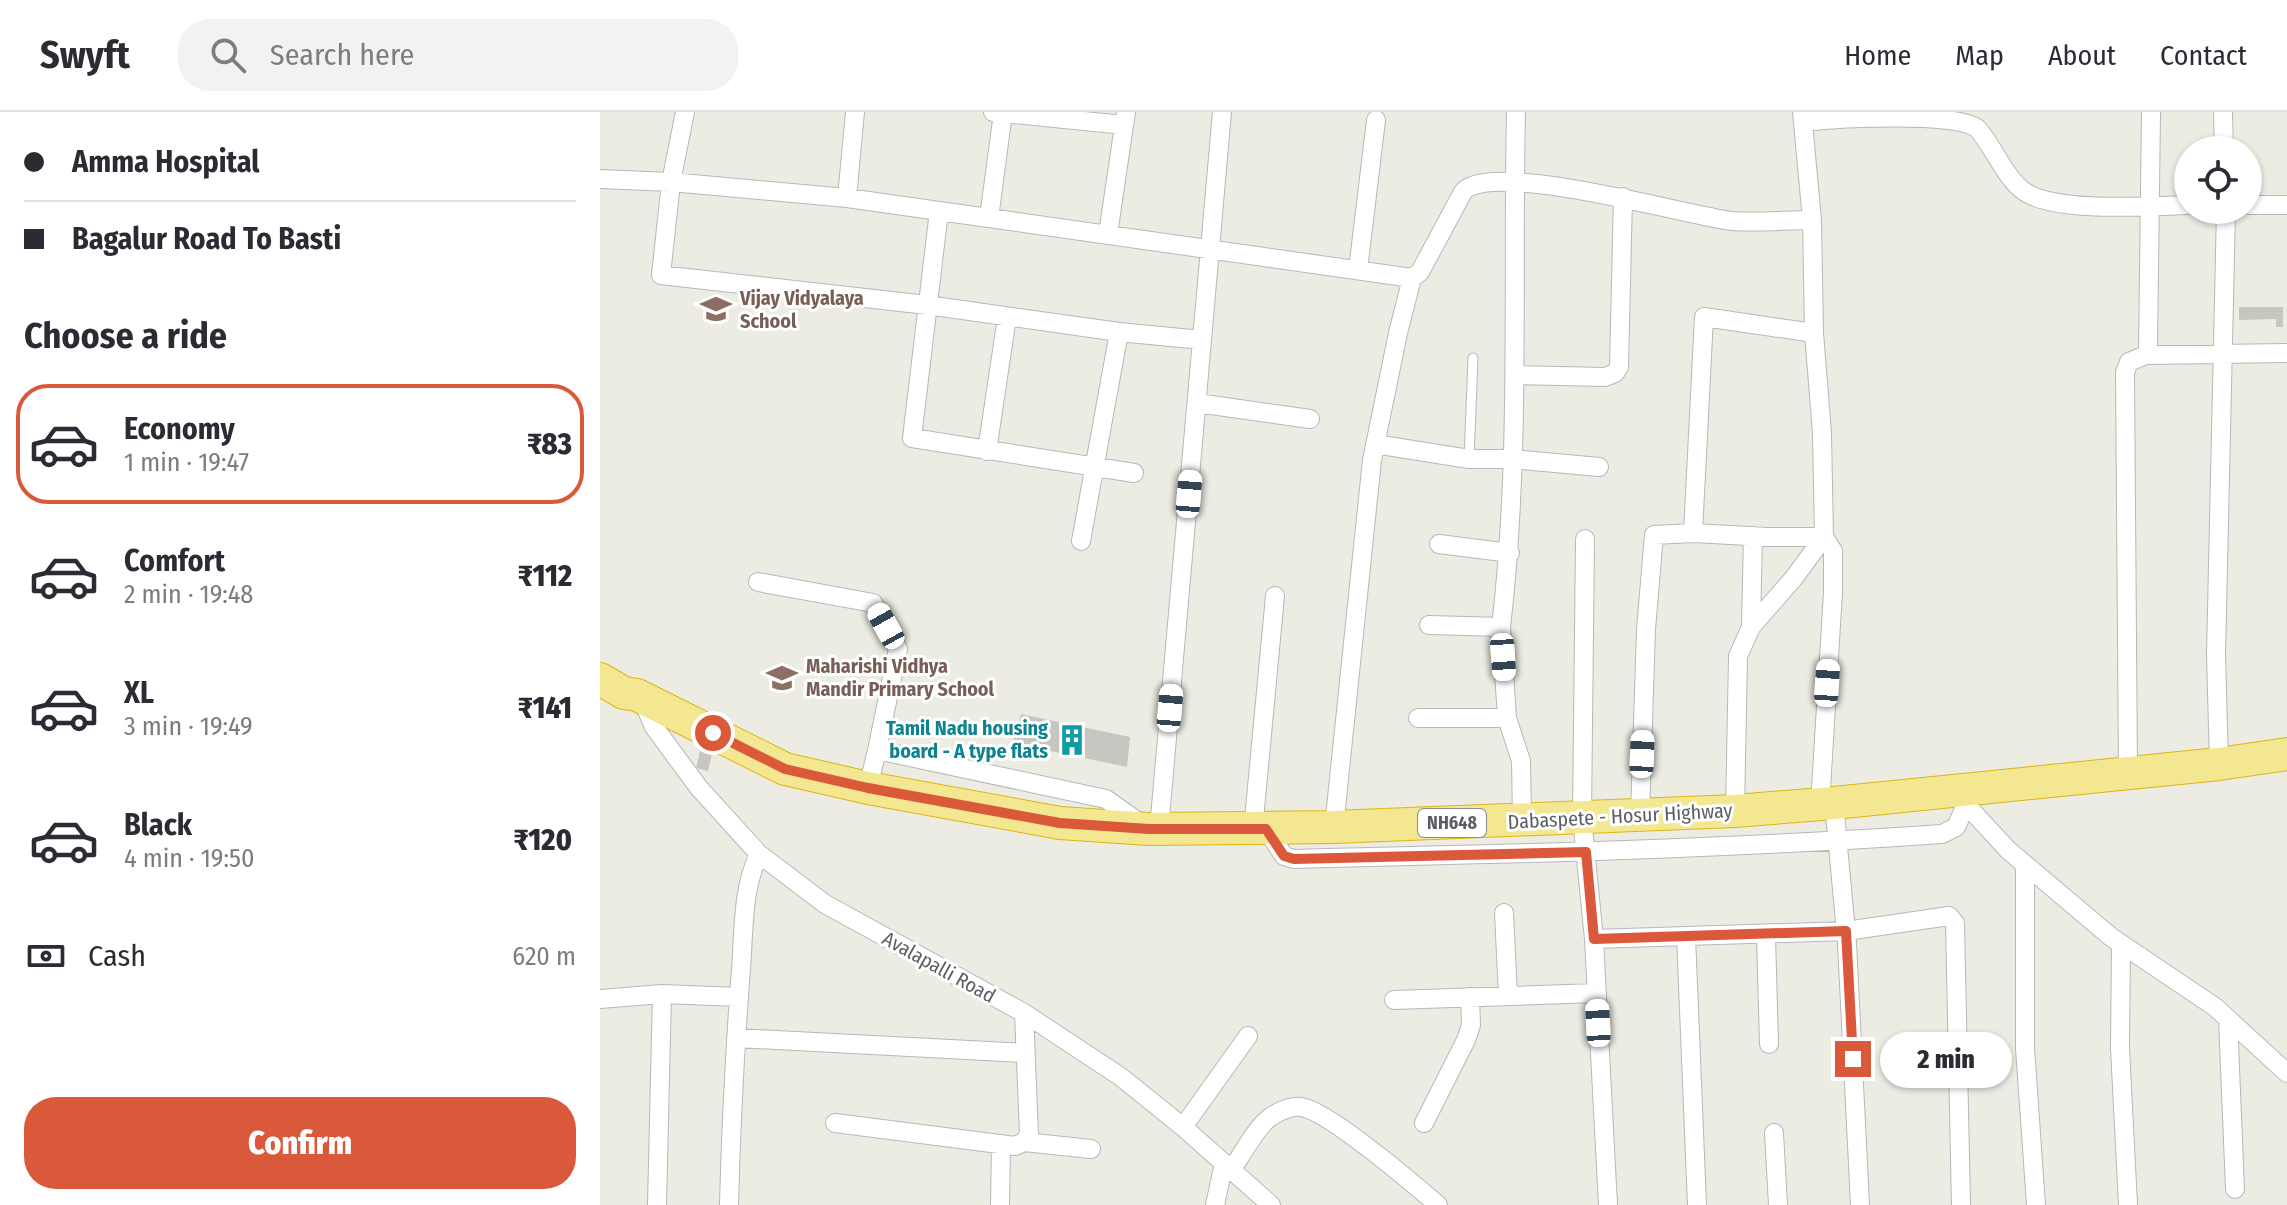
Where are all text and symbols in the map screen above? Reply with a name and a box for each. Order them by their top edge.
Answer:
search box [178,19,738,91]
text: Swyft [40,32,130,78]
icon: search [206,33,250,77]
text: Search here [270,37,414,73]
text: Home [1844,39,1911,72]
text: Map [1955,39,2004,72]
text: About [2048,39,2116,72]
text: Contact [2160,39,2247,72]
map controls [2174,136,2262,224]
button: locate [2174,136,2262,224]
text: Amma Hospital [72,144,260,180]
text: Bagalur Road To Basti [72,221,341,257]
place label: Vijay Vidyalaya School [739,286,864,333]
school or university icon: Vijay Vidyalaya School [699,292,733,326]
text: Choose a ride [24,314,227,358]
icon: car [28,408,100,480]
text: Economy [124,411,235,447]
text: ₹83 [527,426,572,462]
text: 1 min · 19:47 [124,447,249,478]
car [1175,469,1203,519]
icon: car [28,540,100,612]
text: Comfort [124,543,225,579]
text: ₹112 [518,558,572,594]
text: 2 min · 19:48 [124,579,253,610]
car [864,599,908,653]
car [1489,632,1517,682]
place label: Maharishi Vidhya Mandir Primary School [806,654,994,701]
car [1813,658,1841,708]
school or university icon: Maharishi Vidhya Mandir Primary School [765,661,799,695]
icon: car [28,672,100,744]
text: XL [124,675,154,711]
car [1156,683,1184,733]
text: ₹141 [518,690,572,726]
text: 3 min · 19:49 [124,711,253,742]
route start [695,715,731,751]
place label: Tamil Nadu housing board - A type flats [886,716,1048,763]
building icon: Tamil Nadu housing board - A type flats [1055,723,1089,757]
car [1629,730,1655,778]
street label: Dabaspete - Hosur Highway [1507,798,1733,834]
icon: car [28,804,100,876]
text: Black [124,807,192,843]
road number: NH648 [1418,809,1486,837]
text: ₹120 [514,822,572,858]
text: 4 min · 19:50 [124,843,255,874]
street label: Avalapalli Road [878,926,1000,1008]
icon: cash [24,934,68,978]
text: Cash [88,938,146,974]
text: 620 m [512,941,576,972]
car [1585,998,1611,1048]
callout: 2 min [1881,1031,2013,1087]
route end [1835,1041,1871,1077]
text: 2 min [1917,1044,1975,1075]
button: Confirm [24,1097,576,1189]

